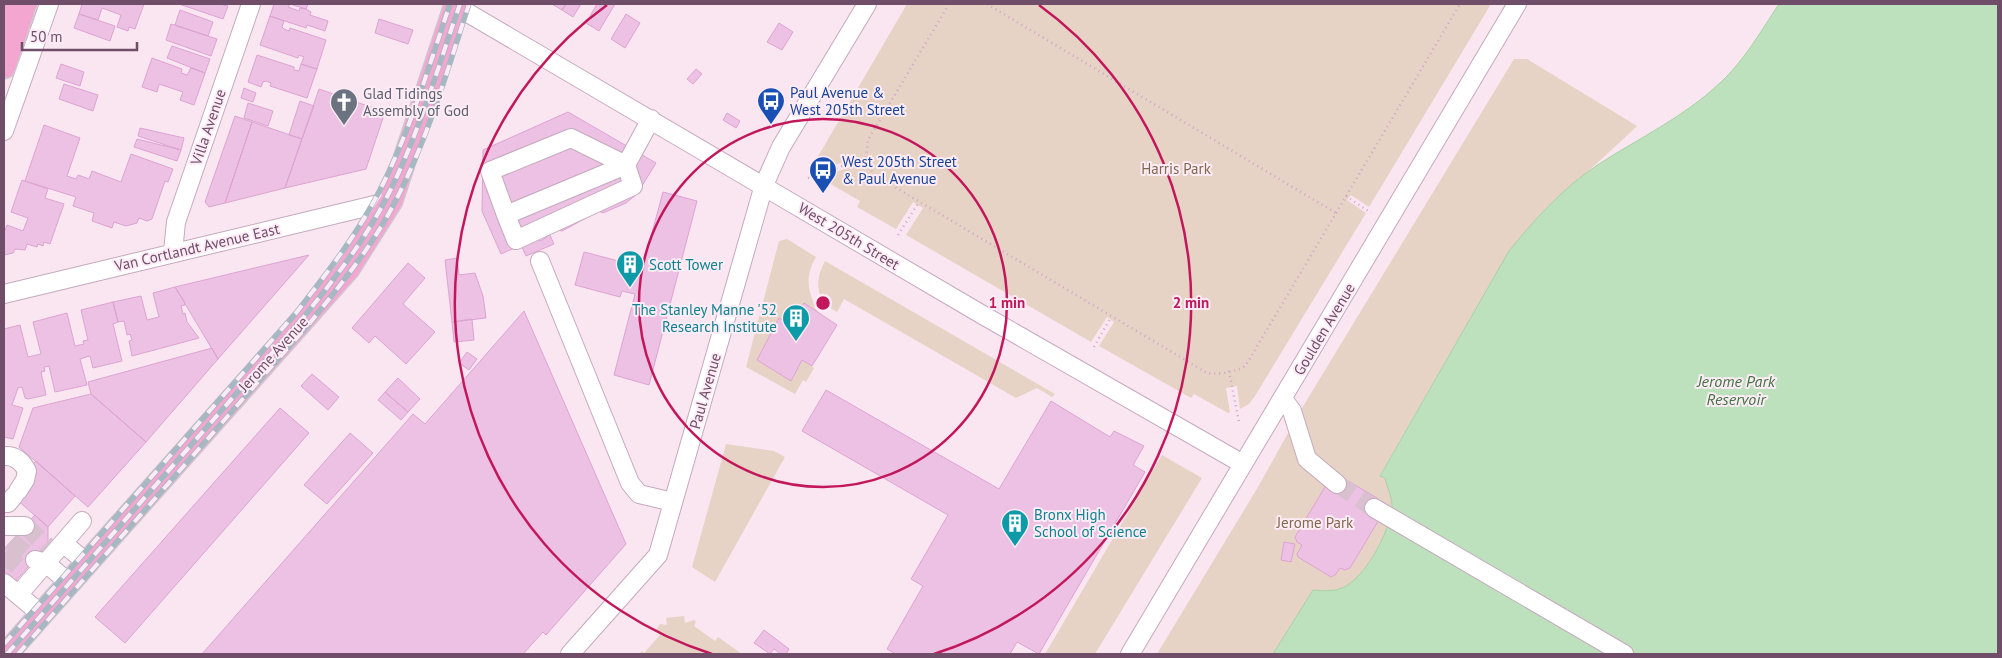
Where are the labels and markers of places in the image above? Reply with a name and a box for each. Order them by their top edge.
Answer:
place label: Paul Avenue & West 205th Street [790,83,905,119]
place label: Glad Tidings Assembly of God [363,84,469,120]
bus stop icon: Paul Avenue & West 205th Street [756,86,786,125]
church icon: Glad Tidings Assembly of God [329,87,359,126]
place label: West 205th Street & Paul Avenue [842,152,957,188]
bus stop icon: West 205th Street & Paul Avenue [808,155,838,194]
building icon: Scott Tower [615,249,645,288]
place label: Scott Tower [649,255,723,274]
centre of rings [814,294,832,312]
place label: The Stanley Manne '52 Research Institute [632,300,777,336]
building icon: The Stanley Manne '52 Research Institute [781,303,811,342]
place label: Bronx High School of Science [1034,505,1147,541]
building icon: Bronx High School of Science [1000,508,1030,547]

